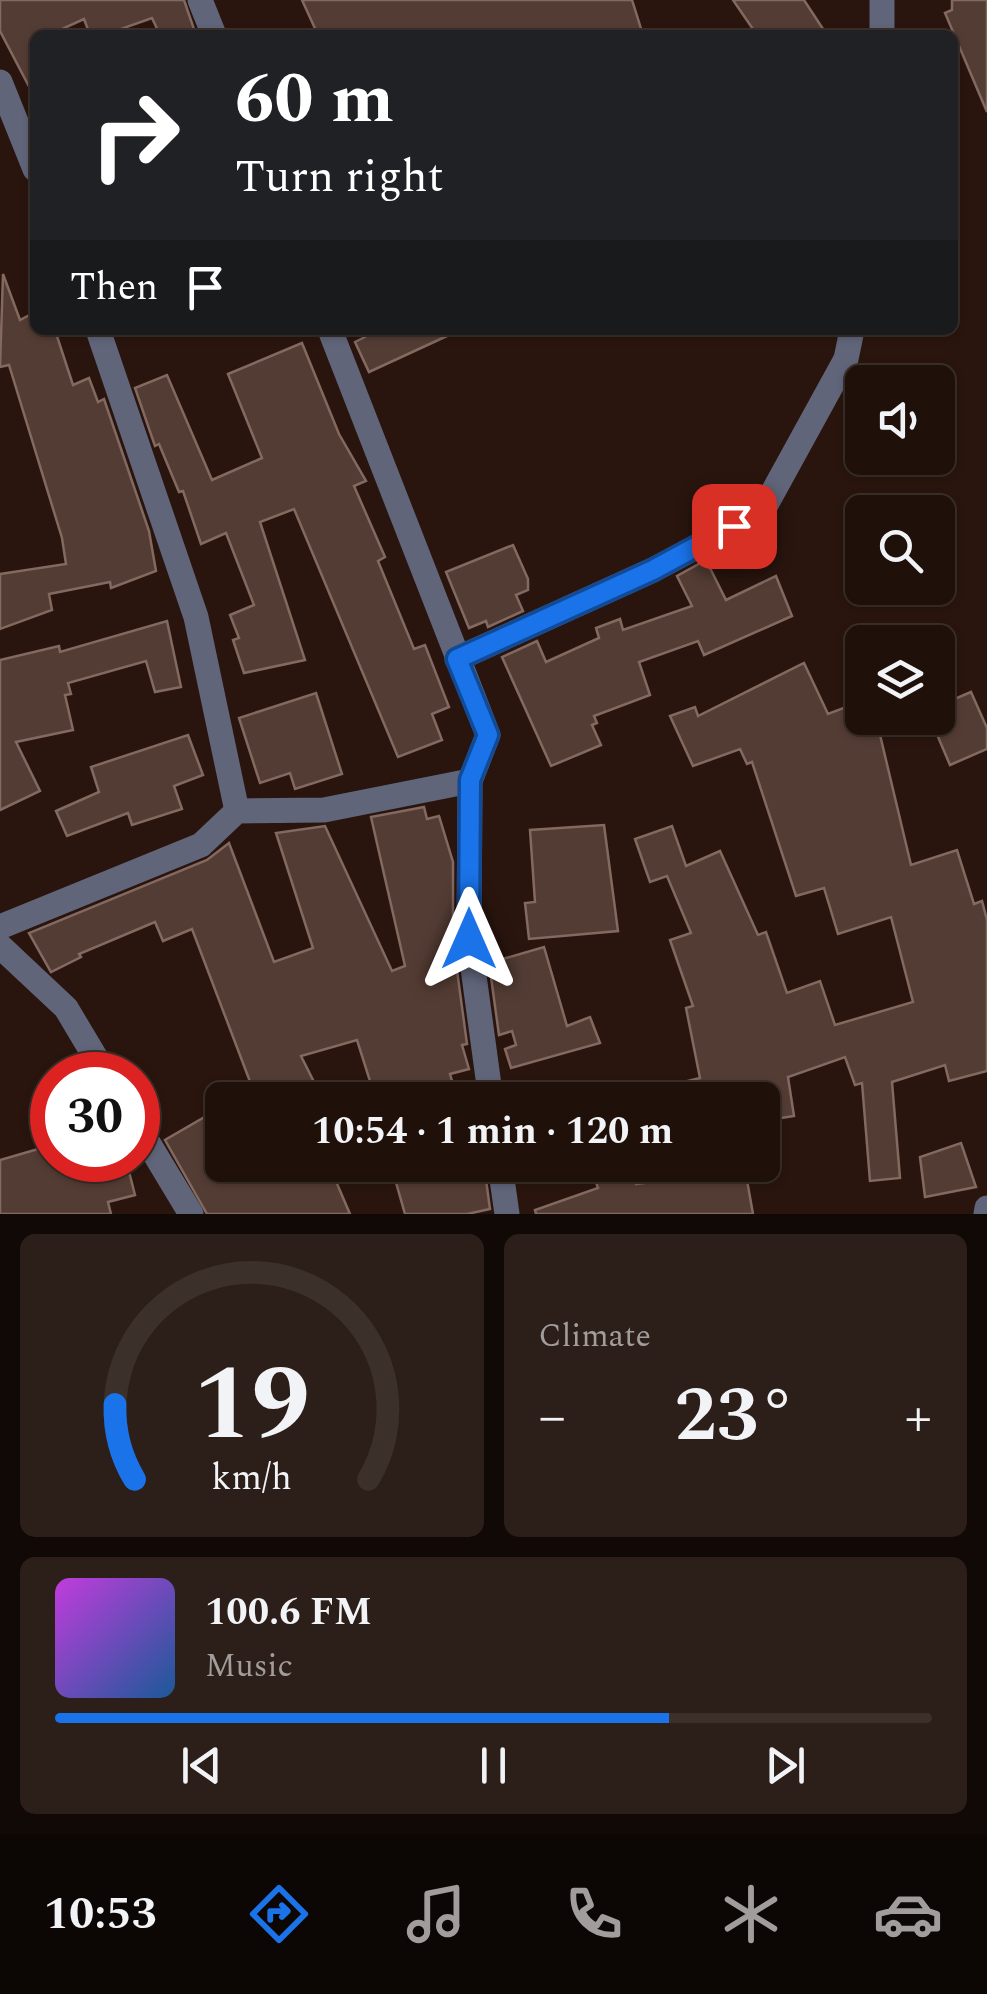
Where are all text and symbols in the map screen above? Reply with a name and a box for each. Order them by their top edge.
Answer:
text: 60 m [235,47,394,153]
icon: right [70,70,200,200]
text: Turn right [235,143,444,212]
text: Then [70,259,158,317]
icon: arrive [178,260,233,315]
map controls [845,365,955,735]
button: sound [845,365,955,475]
pin [692,484,777,569]
button: search [845,495,955,605]
icon: arrive [707,499,762,554]
button: layers [845,625,955,735]
position arrow [417,887,521,991]
speed limit sign: 30 [30,1052,160,1182]
text: 10:54 · 1 min · 120 m [312,1103,673,1161]
text: Climate [539,1312,651,1361]
text: 19 [193,1327,310,1485]
text: 23° [674,1360,796,1474]
text: − [539,1376,566,1459]
text: + [904,1376,932,1459]
text: km/h [212,1451,292,1506]
text: 100.6 FM [205,1584,372,1642]
text: Music [205,1642,293,1691]
icon: previous [174,1738,229,1793]
icon: pause [466,1738,521,1793]
icon: next [758,1738,813,1793]
icon: directions [244,1879,314,1949]
icon: music [401,1879,471,1949]
icon: phone [559,1879,629,1949]
icon: climate [716,1879,786,1949]
icon: car [873,1879,943,1949]
text: 10:53 [44,1880,157,1949]

